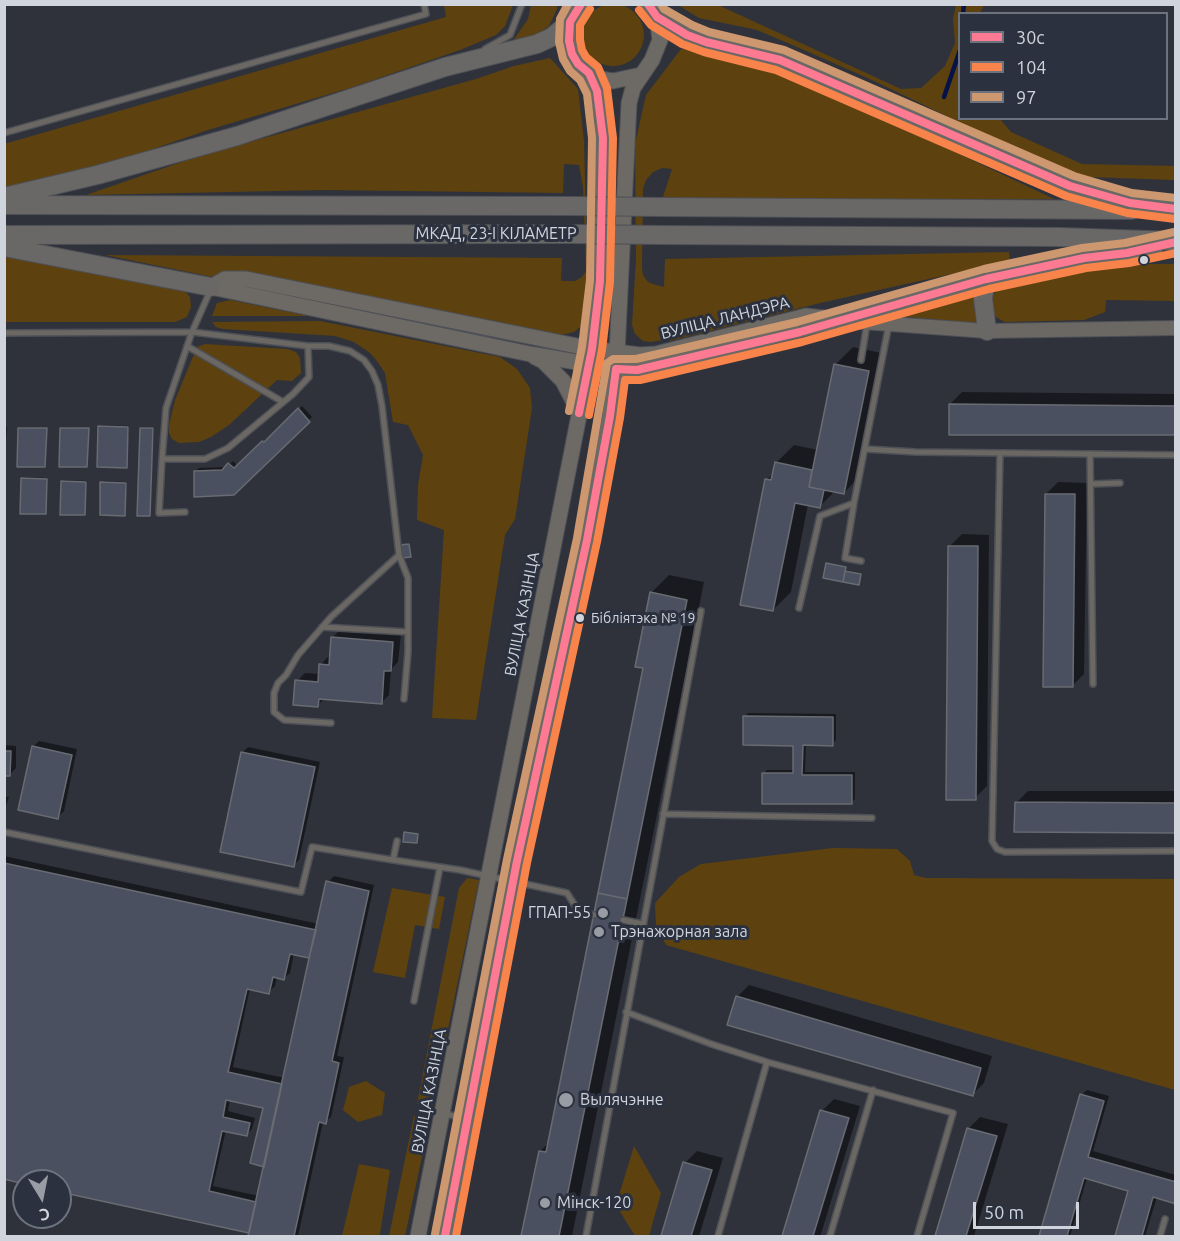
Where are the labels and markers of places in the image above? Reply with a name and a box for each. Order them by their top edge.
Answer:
unlabelled marker [1138,254,1150,266]
place label: Бібліятэка № 19 [591,610,695,626]
marker: Бібліятэка № 19 [574,612,586,624]
place label: ГПАП-55 [528,903,591,923]
marker: ГПАП-55 [596,906,610,920]
place label: Трэнажорная зала [611,922,748,942]
marker: Трэнажорная зала [592,925,606,939]
place label: Вылячэнне [580,1090,664,1110]
marker: Вылячэнне [557,1091,575,1109]
place label: Мінск-120 [557,1193,631,1213]
marker: Мінск-120 [538,1196,552,1210]

